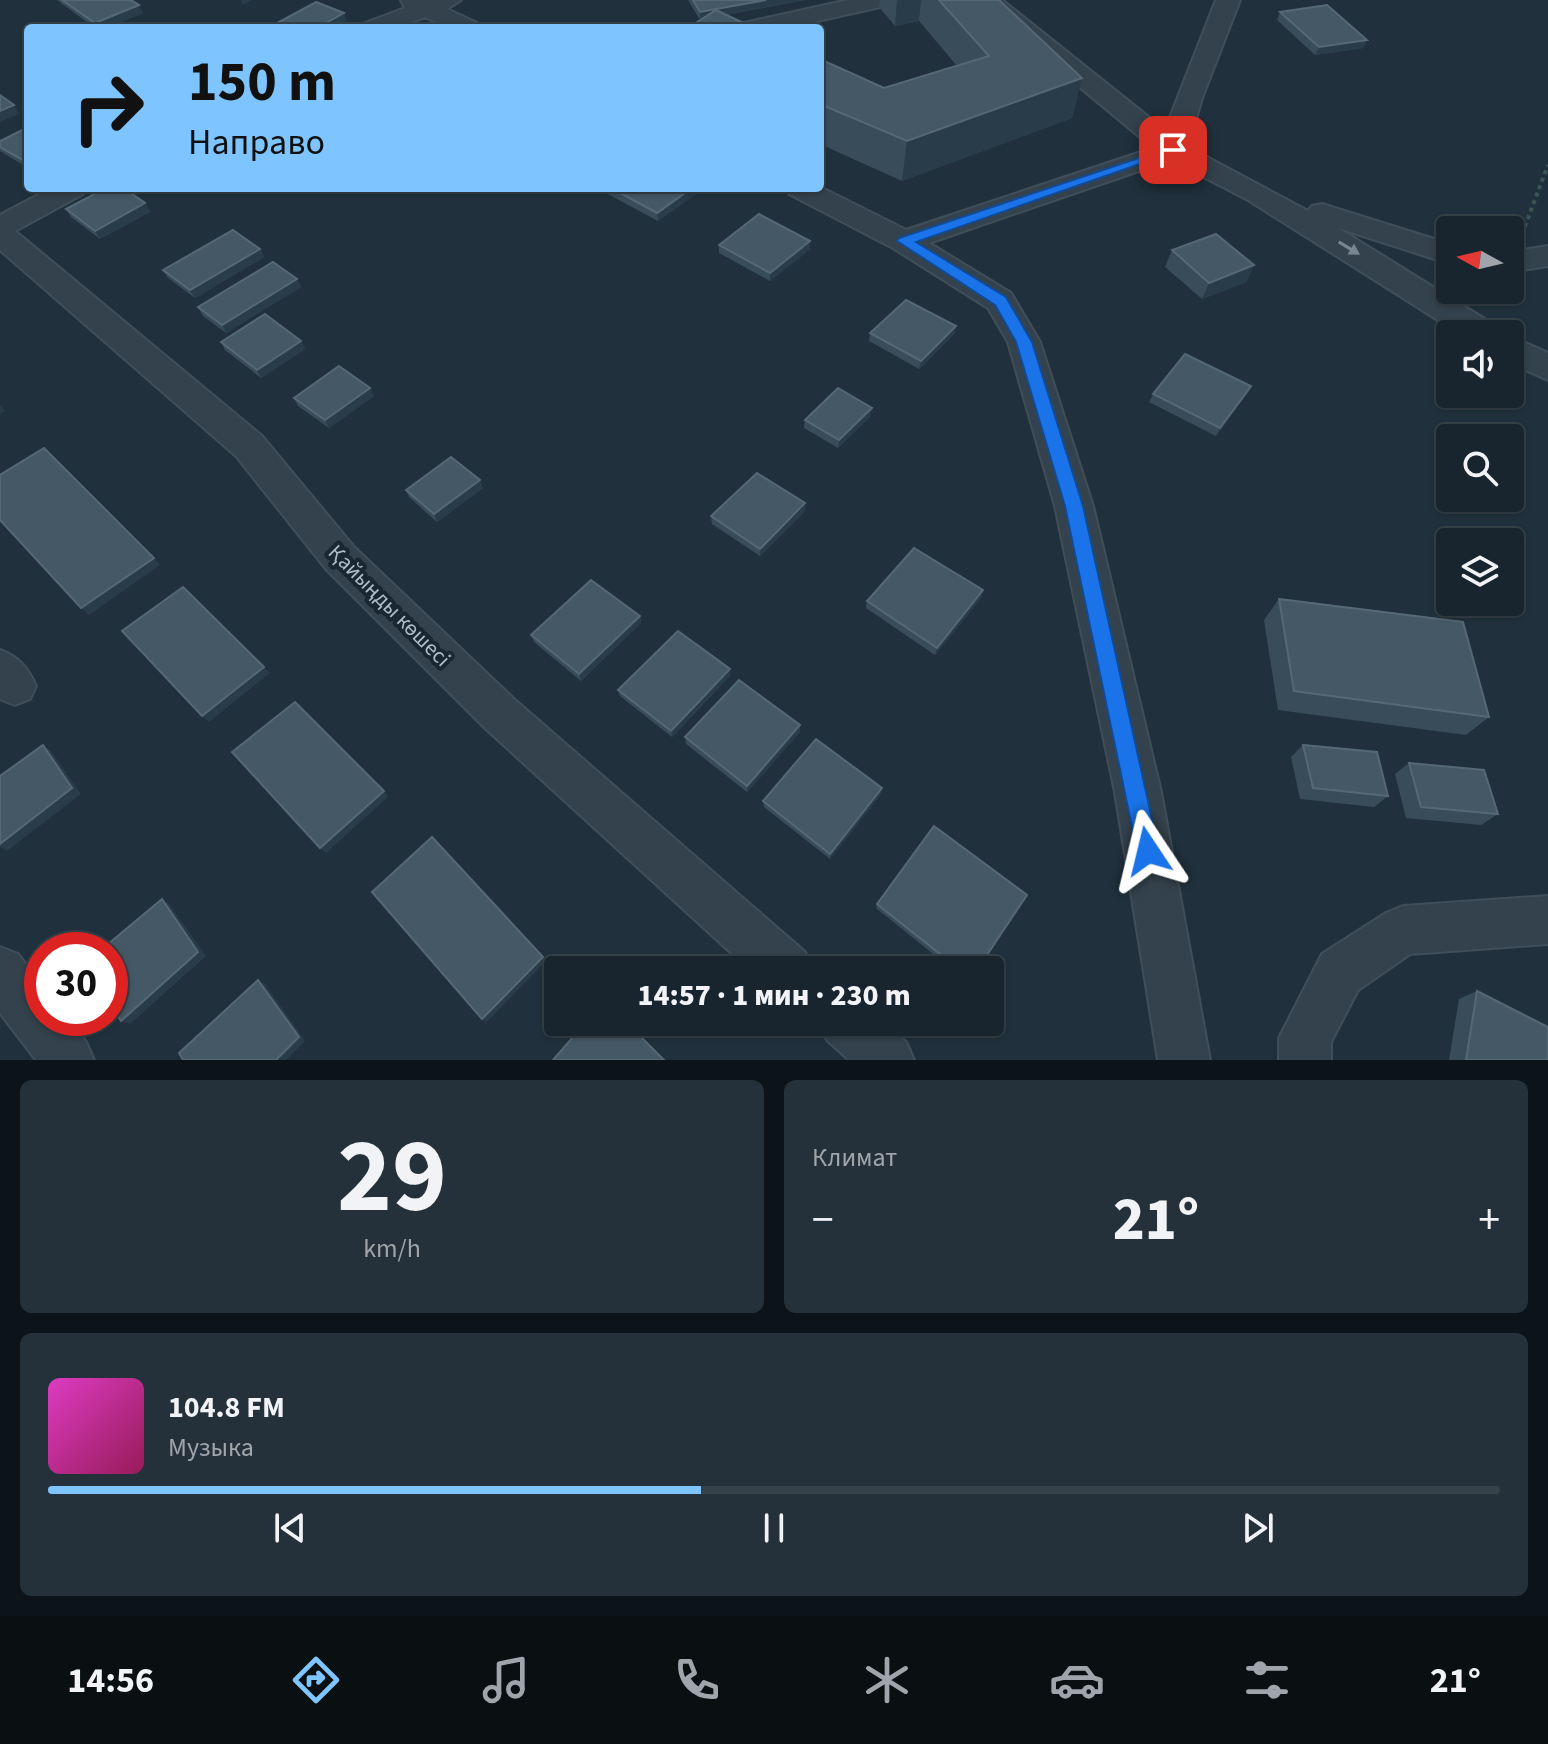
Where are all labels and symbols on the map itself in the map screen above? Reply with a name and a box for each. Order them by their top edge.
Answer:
pin [1139,116,1207,184]
north arrow [1436,216,1524,304]
one-way arrow [1338,240,1360,254]
street label: Қайыңды көшесі [321,537,458,674]
position arrow [1106,809,1190,893]
speed limit sign: 30 [24,932,128,1036]

